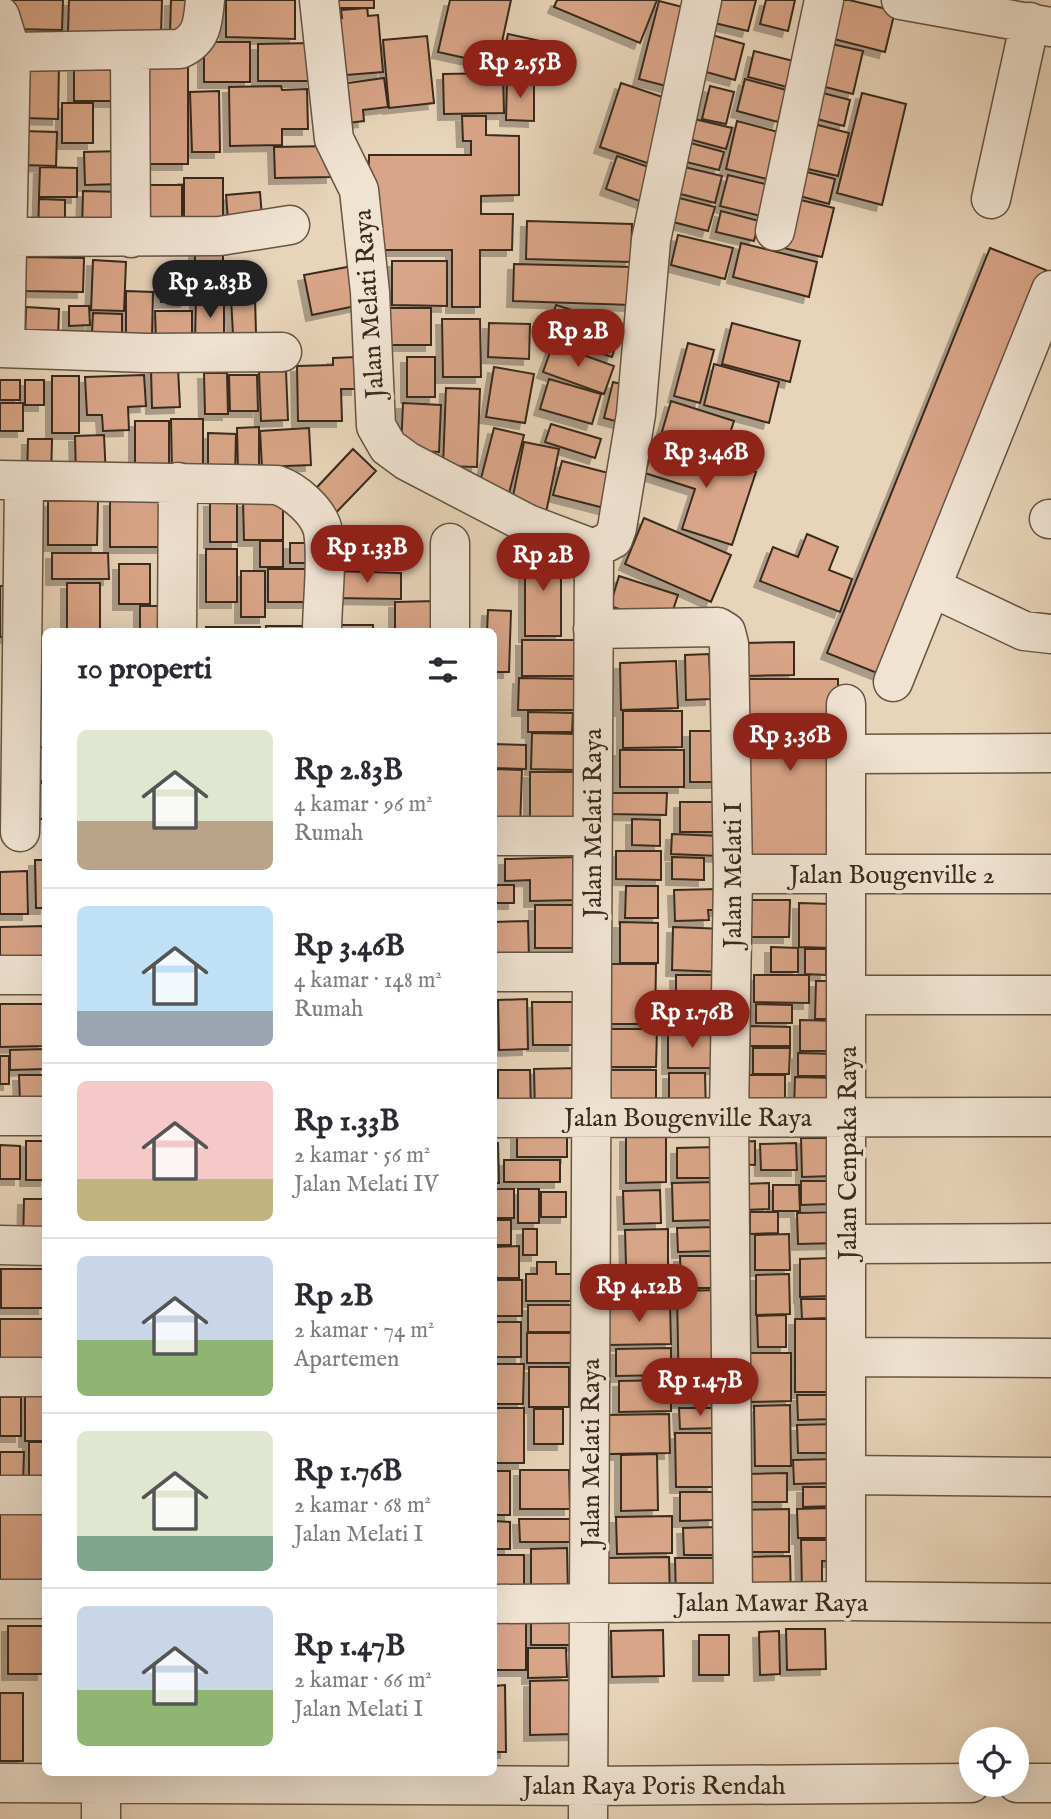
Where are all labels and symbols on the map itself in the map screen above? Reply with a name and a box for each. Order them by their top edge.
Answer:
pin: Rp 2.55B [448,41,592,100]
street label: Jalan Melati Raya [346,207,393,403]
pin: Rp 2.83B [138,260,282,320]
pin: Rp 2B [529,310,627,369]
pin: Rp 3.46B [634,430,778,490]
pin: Rp 1.33B [295,526,439,585]
pin: Rp 2B [494,534,592,593]
pin: Rp 3.36B [718,714,862,773]
street label: Jalan Melati Raya [577,727,610,921]
street label: Jalan Melati I [717,802,750,951]
street label: Jalan Bougenville 2 [786,859,995,892]
pin: Rp 1.76B [620,990,764,1050]
street label: Jalan Cenpaka Raya [832,1045,865,1263]
street label: Jalan Bougenville Raya [561,1102,813,1135]
pin: Rp 4.12B [567,1264,711,1324]
street label: Jalan Melati Raya [575,1357,608,1551]
pin: Rp 1.47B [628,1358,772,1418]
street label: Jalan Mawar Raya [673,1587,869,1620]
street label: Jalan Raya Poris Rendah [519,1770,786,1803]

